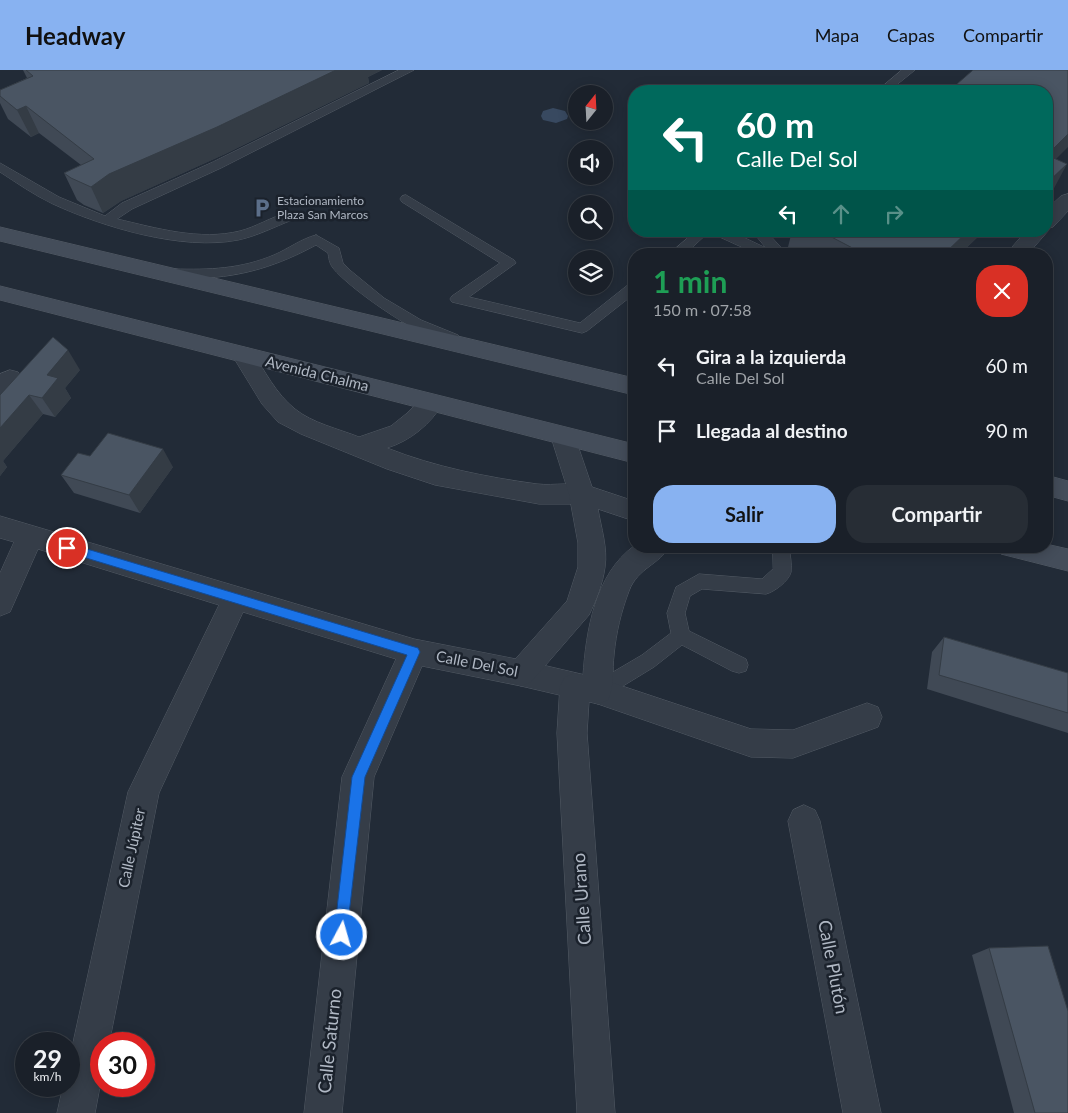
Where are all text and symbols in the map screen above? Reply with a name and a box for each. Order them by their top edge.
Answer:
text: Headway [25,21,125,50]
text: Mapa [815,24,859,46]
text: Capas [887,24,935,46]
text: Compartir [963,24,1043,46]
north arrow [568,85,612,130]
map controls [568,85,613,295]
text: 60 m [736,103,814,145]
icon: left [653,105,718,170]
button: sound [568,140,613,185]
text: Calle Del Sol [736,145,858,172]
place label: Estacionamiento Plaza San Marcos [277,193,368,222]
button: search [568,195,613,240]
parking icon: Estacionamiento Plaza San Marcos [251,197,273,219]
icon: left [774,200,802,228]
icon: ahead [827,200,855,228]
icon: right [880,200,908,228]
button: layers [568,250,613,295]
text: 1 min [653,263,727,299]
button: close [976,265,1028,317]
text: 150 m · 07:58 [653,300,752,319]
text: Gira a la izquierda [696,345,846,368]
street label: Avenida Chalma [264,351,371,395]
icon: left [653,352,681,380]
text: 60 m [985,354,1028,377]
text: Calle Del Sol [696,368,785,387]
icon: arrive [653,417,681,445]
text: Llegada al destino [696,419,848,442]
text: 90 m [985,419,1028,442]
button: Salir [653,485,836,543]
button: Compartir [846,485,1028,543]
pin [46,527,88,569]
icon: arrive [53,534,81,562]
street label: Calle Del Sol [435,646,520,680]
street label: Calle Júpiter [114,806,148,889]
street label: Calle Urano [567,852,595,946]
position arrow [315,908,367,960]
street label: Calle Plutón [814,918,854,1016]
street label: Calle Saturno [313,987,345,1094]
speed limit sign: 30 [90,1032,155,1097]
text: 29 [33,1043,62,1073]
text: km/h [33,1069,62,1084]

